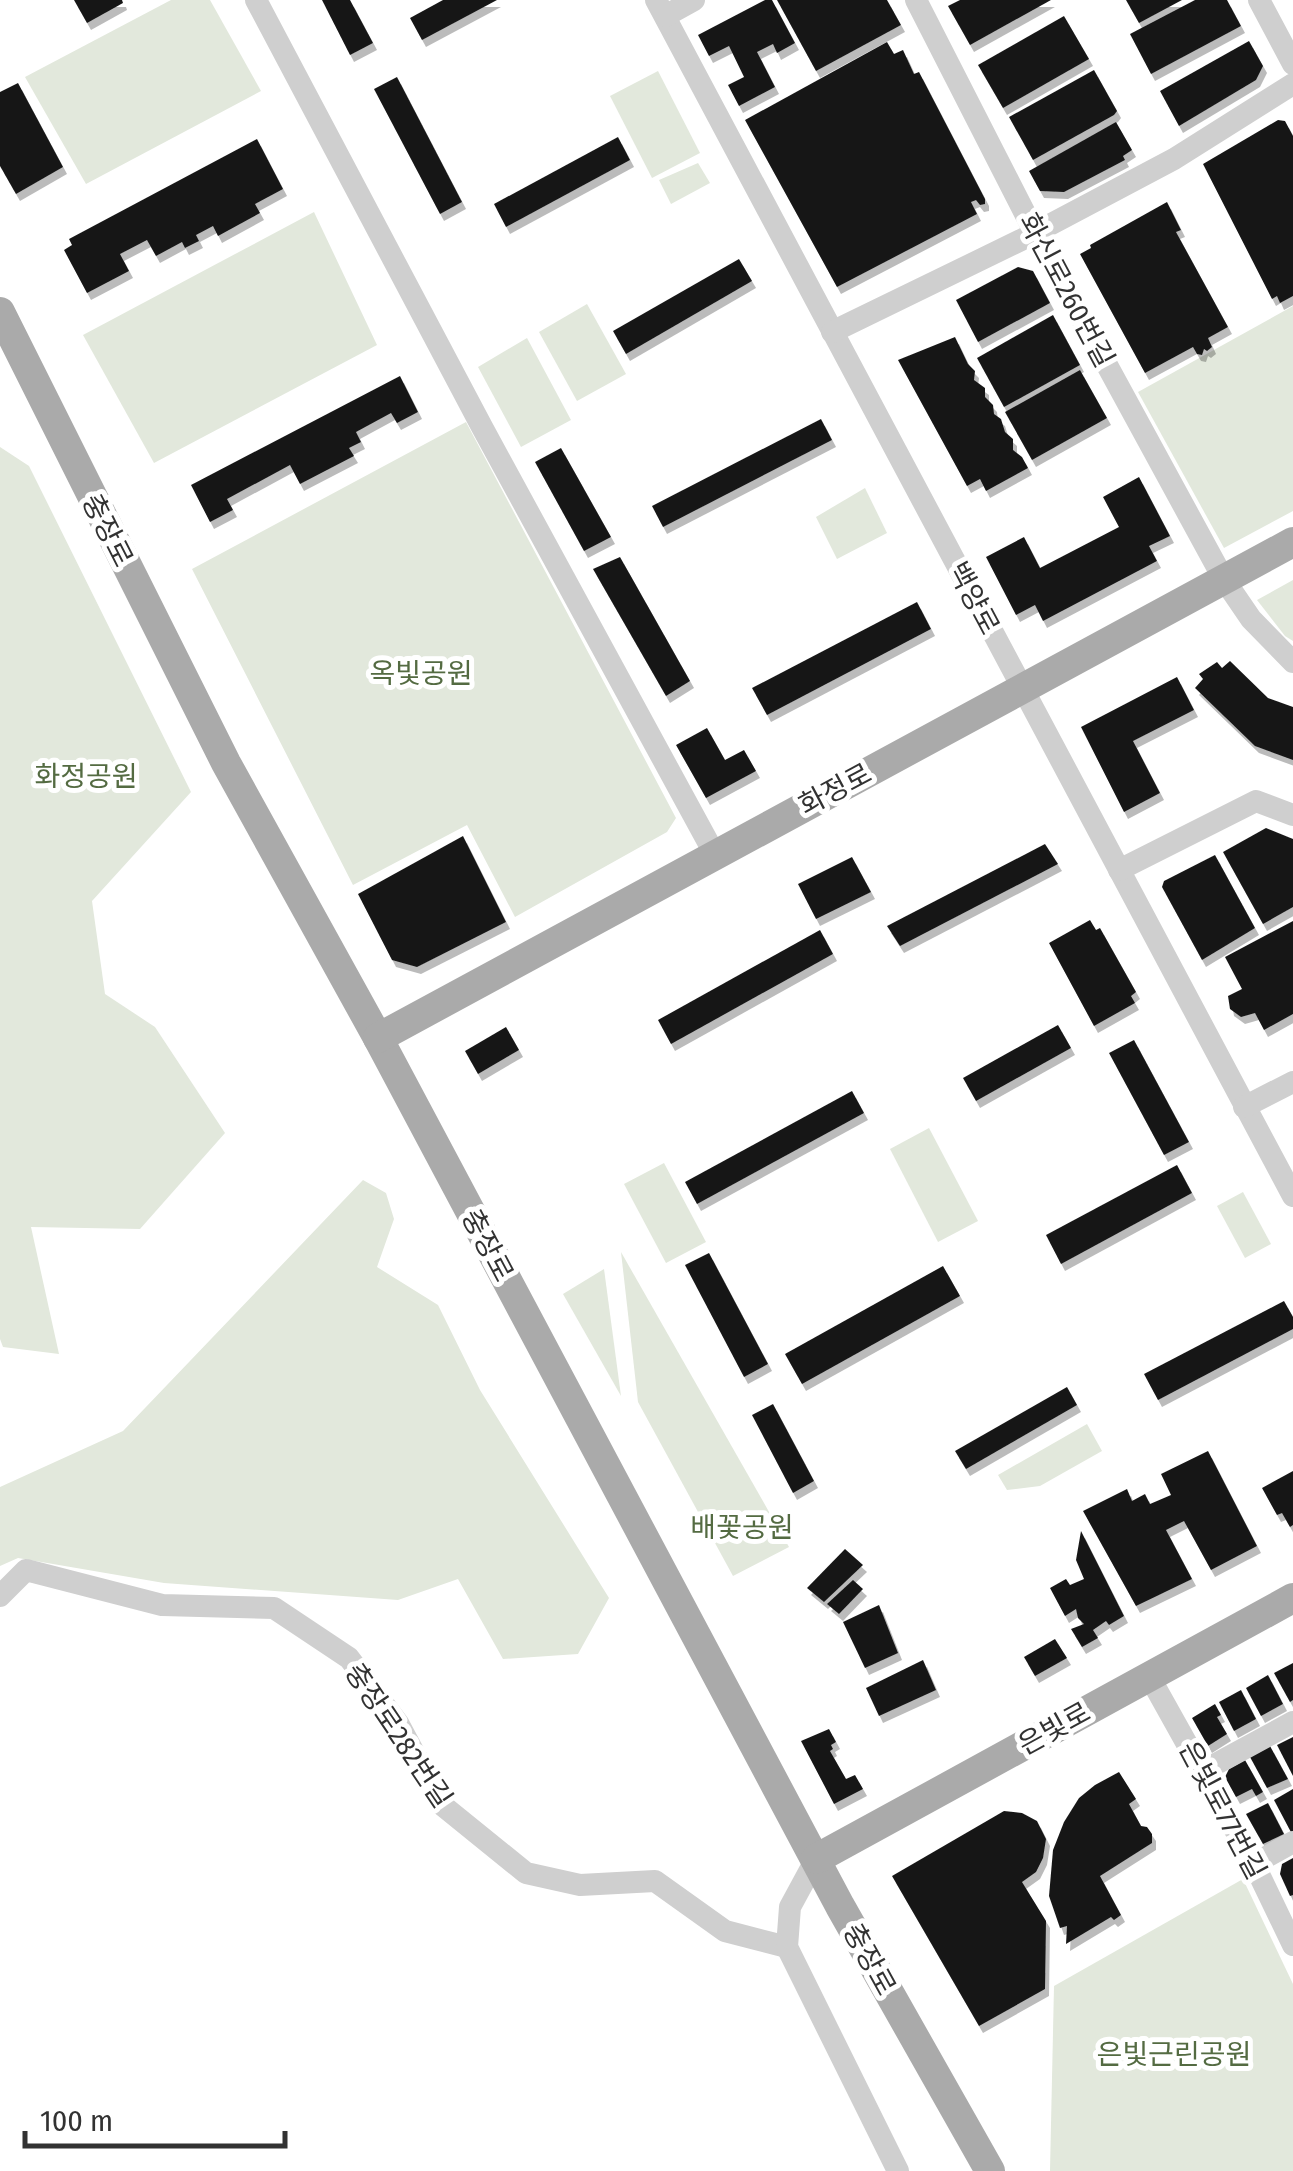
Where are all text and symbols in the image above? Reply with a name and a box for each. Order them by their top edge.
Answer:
street label: 화신로260번길 [1012,208,1121,373]
street label: 충장로 [75,488,140,572]
street label: 백양로 [941,556,1006,640]
park label: 옥빛공원 [369,657,473,690]
street label: 화정로 [793,757,877,822]
park label: 화정공원 [34,760,138,793]
street label: 충장로 [455,1203,520,1287]
park label: 배꽃공원 [690,1511,794,1544]
street label: 충장로282번길 [338,1657,459,1814]
street label: 은빛로 [1012,1695,1096,1762]
street label: 은빛로77번길 [1172,1736,1273,1885]
street label: 충장로 [836,1917,903,2001]
park label: 은빛근린공원 [1097,2038,1251,2071]
scale bar [25,2086,285,2148]
text: 100 m [40,2103,113,2139]

